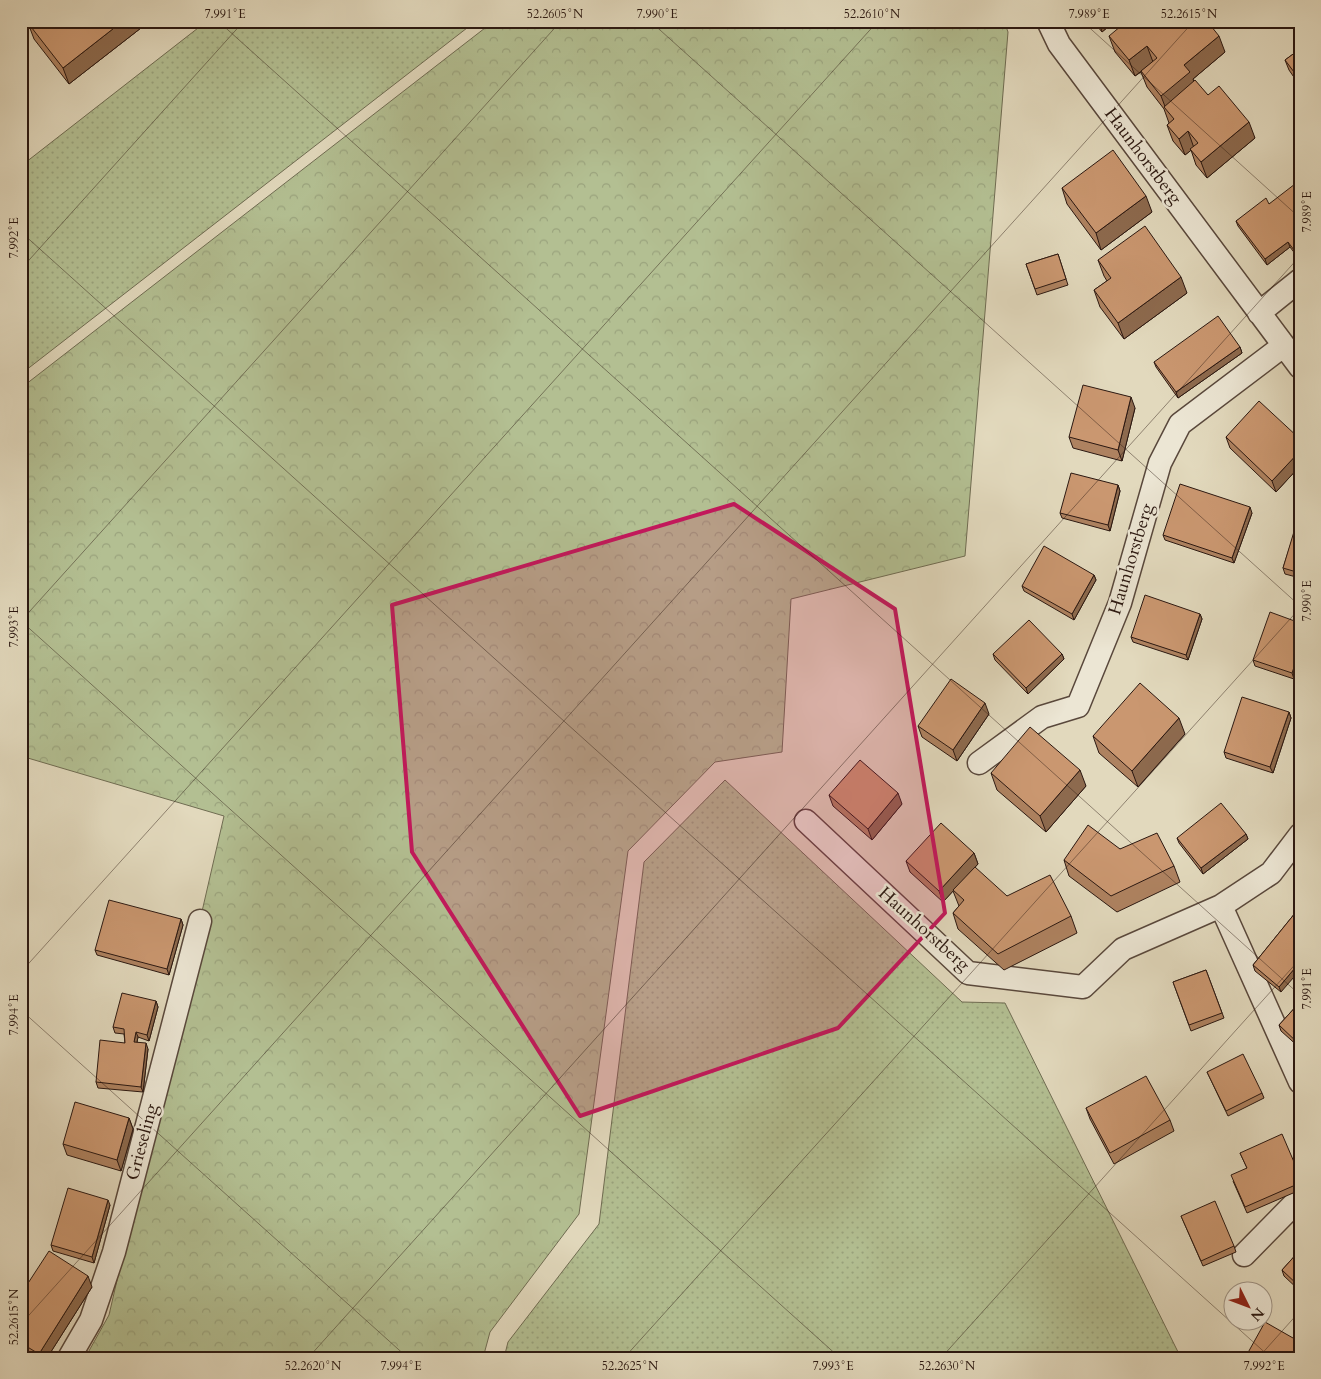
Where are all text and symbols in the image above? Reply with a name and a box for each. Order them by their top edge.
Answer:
text: 7.991°E [204,6,246,22]
text: 52.2605°N [527,6,584,22]
text: 7.990°E [636,6,678,22]
text: 52.2610°N [844,6,901,22]
text: 7.989°E [1068,6,1110,22]
text: 52.2615°N [1161,6,1218,22]
street label: Haunhorstberg [1098,102,1188,210]
text: 7.989°E [1299,191,1315,233]
text: 7.992°E [6,217,22,259]
street label: Haunhorstberg [1102,499,1160,618]
text: 7.990°E [1299,580,1315,622]
text: 7.993°E [6,606,22,648]
street label: Haunhorstberg [873,881,976,977]
text: 7.991°E [1299,968,1315,1010]
text: 7.994°E [6,994,22,1036]
street label: Grieseling [120,1100,164,1183]
north arrow [1224,1282,1274,1332]
text: 52.2615°N [6,1288,22,1345]
text: N [1246,1303,1268,1325]
text: 52.2620°N [285,1358,342,1374]
text: 7.994°E [380,1358,422,1374]
text: 52.2625°N [602,1358,659,1374]
text: 7.993°E [812,1358,854,1374]
text: 52.2630°N [919,1358,976,1374]
text: 7.992°E [1243,1358,1285,1374]

